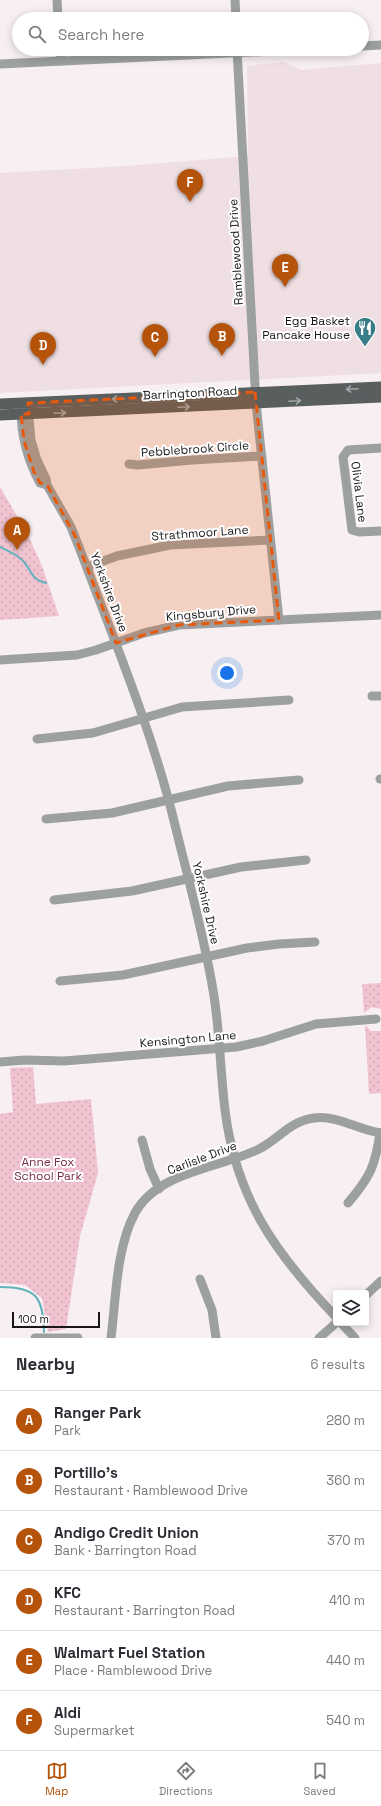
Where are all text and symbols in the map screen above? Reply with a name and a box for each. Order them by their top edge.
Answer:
search box [12,12,369,56]
icon: search [26,23,48,45]
text: Search here [58,25,144,44]
pin: F [177,169,203,202]
street label: Ramblewood Drive [225,198,247,306]
pin: E [272,254,298,287]
place label: Egg Basket Pancake House [262,313,350,343]
restaurant icon: Egg Basket Pancake House [352,315,378,348]
pin: B [209,323,235,356]
pin: C [142,324,168,357]
pin: D [30,332,56,365]
street label: Barrington Road [142,383,238,403]
one-way arrow [346,385,359,392]
one-way arrow [112,396,125,403]
one-way arrow [288,398,301,405]
one-way arrow [177,403,190,410]
one-way arrow [53,409,66,416]
street label: Pebblebrook Circle [140,437,250,461]
street label: Olivia Lane [347,461,371,523]
pin: A [4,517,30,550]
street label: Strathmoor Lane [151,522,249,544]
street label: Yorkshire Drive [86,550,132,634]
street label: Kingsbury Drive [165,601,257,625]
your location [217,663,237,683]
street label: Yorkshire Drive [189,860,223,946]
street label: Kensington Lane [139,1027,237,1051]
street label: Carlisle Drive [165,1137,239,1179]
park label: Anne Fox School Park [14,1154,82,1184]
map controls [333,1290,369,1326]
button: layers [333,1290,369,1326]
scale bar [12,1310,100,1329]
text: 100 m [18,1312,49,1326]
text: Nearby [16,1353,75,1375]
text: 6 results [311,1356,365,1373]
text: Ranger Park [54,1403,141,1422]
text: A [25,1412,33,1429]
text: 280 m [326,1412,365,1429]
text: Park [54,1422,81,1439]
text: Portillo's [54,1463,118,1482]
text: B [25,1472,33,1489]
text: 360 m [326,1472,365,1489]
text: Restaurant · Ramblewood Drive [54,1482,248,1499]
text: Andigo Credit Union [54,1523,199,1542]
text: C [25,1532,33,1549]
text: 370 m [327,1532,365,1549]
text: Bank · Barrington Road [54,1542,197,1559]
text: KFC [54,1583,81,1602]
text: D [25,1592,33,1609]
text: 410 m [329,1592,365,1609]
text: Restaurant · Barrington Road [54,1602,235,1619]
text: Walmart Fuel Station [54,1643,205,1662]
text: E [25,1652,33,1669]
text: 440 m [326,1652,365,1669]
text: Place · Ramblewood Drive [54,1662,212,1679]
text: Aldi [54,1703,81,1722]
text: F [26,1712,32,1729]
text: 540 m [326,1712,365,1729]
text: Supermarket [54,1722,135,1739]
tab: Map [45,1760,68,1798]
tab: Directions [159,1760,213,1798]
tab: Saved [304,1760,336,1798]

